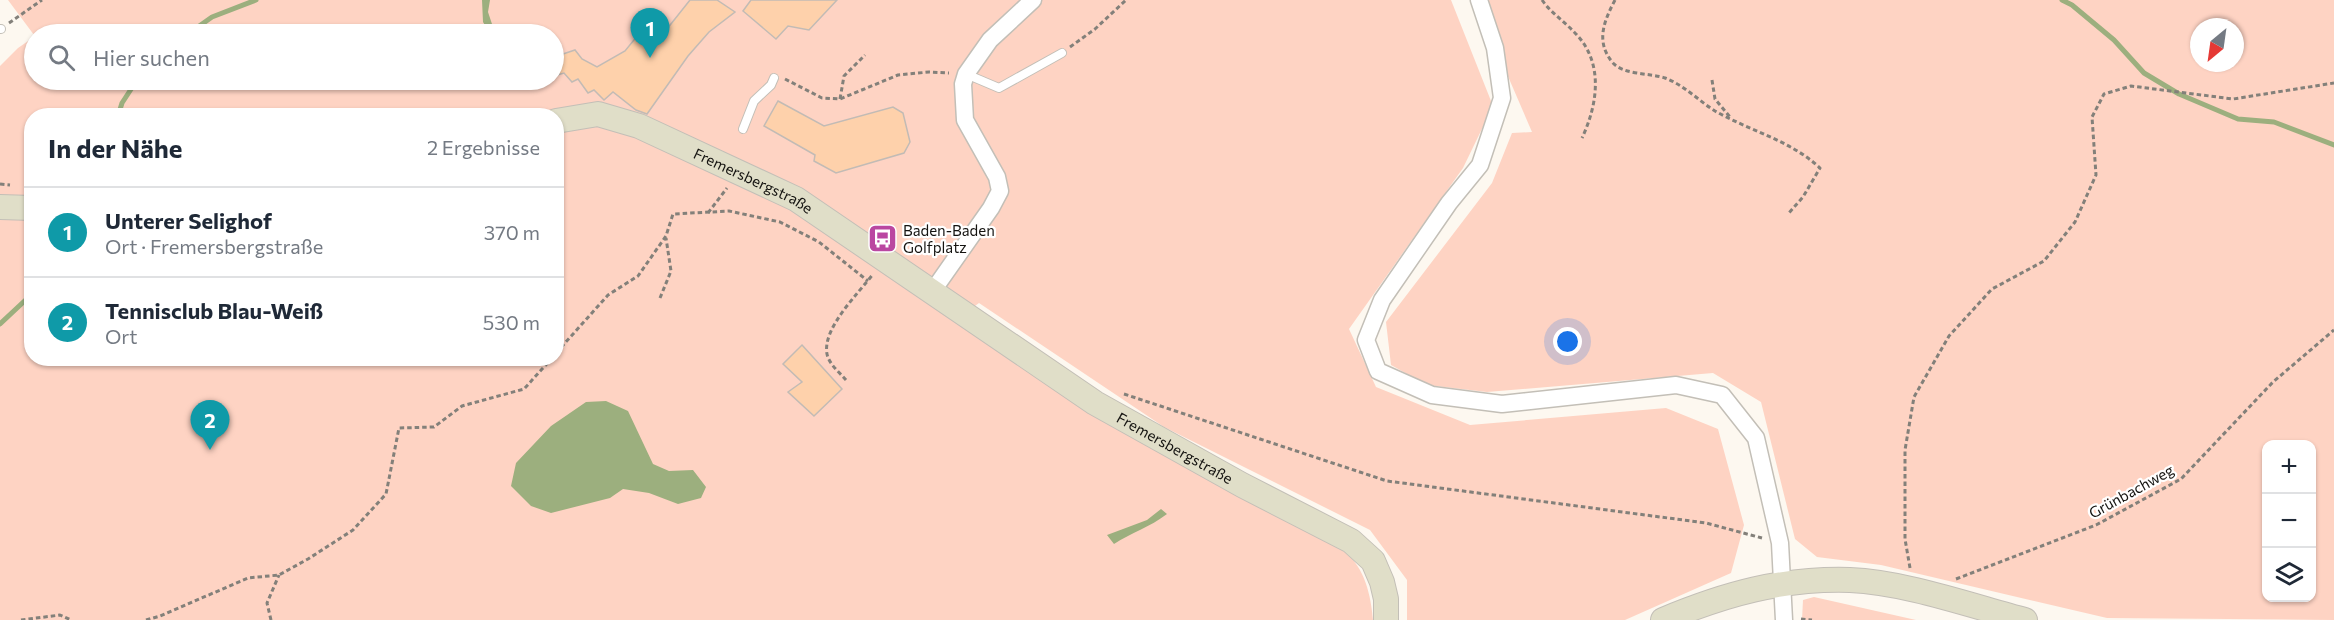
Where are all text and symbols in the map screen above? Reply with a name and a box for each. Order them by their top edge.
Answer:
pin: 1 [630,8,670,58]
north arrow [2190,18,2244,72]
search box [24,24,564,90]
icon: search [45,41,78,74]
text: Hier suchen [93,44,210,71]
text: In der Nähe [48,132,183,163]
text: 2 Ergebnisse [427,135,540,159]
street label: Fremersbergstraße [691,144,817,217]
text: Unterer Selighof [105,207,272,234]
text: 1 [63,220,72,244]
text: 370 m [484,220,540,244]
place label: Baden-Baden Golfplatz [903,221,995,256]
bus stop icon: Baden-Baden Golfplatz [866,223,898,255]
text: Ort · Fremersbergstraße [105,234,323,258]
text: Tennisclub Blau-Weiß [105,297,323,324]
text: 2 [62,310,73,334]
text: 530 m [483,310,540,334]
text: Ort [105,324,138,348]
your location [1553,327,1582,356]
pin: 2 [190,400,230,450]
street label: Fremersbergstraße [1114,408,1236,487]
map controls [2262,440,2316,602]
button: + [2262,440,2316,494]
street label: Grünbachweg [2085,460,2177,522]
button: − [2262,494,2316,548]
button: layers [2262,548,2316,602]

